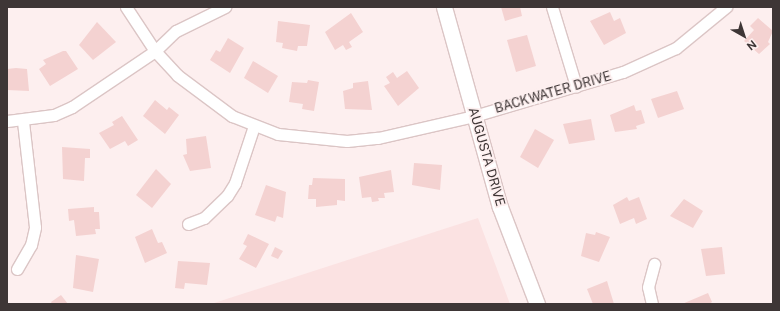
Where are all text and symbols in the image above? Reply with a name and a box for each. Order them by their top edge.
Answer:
north arrow [724,16,764,56]
text: N [744,38,759,53]
street label: BACKWATER DRIVE [493,69,613,117]
street label: AUGUSTA DRIVE [464,106,508,208]

